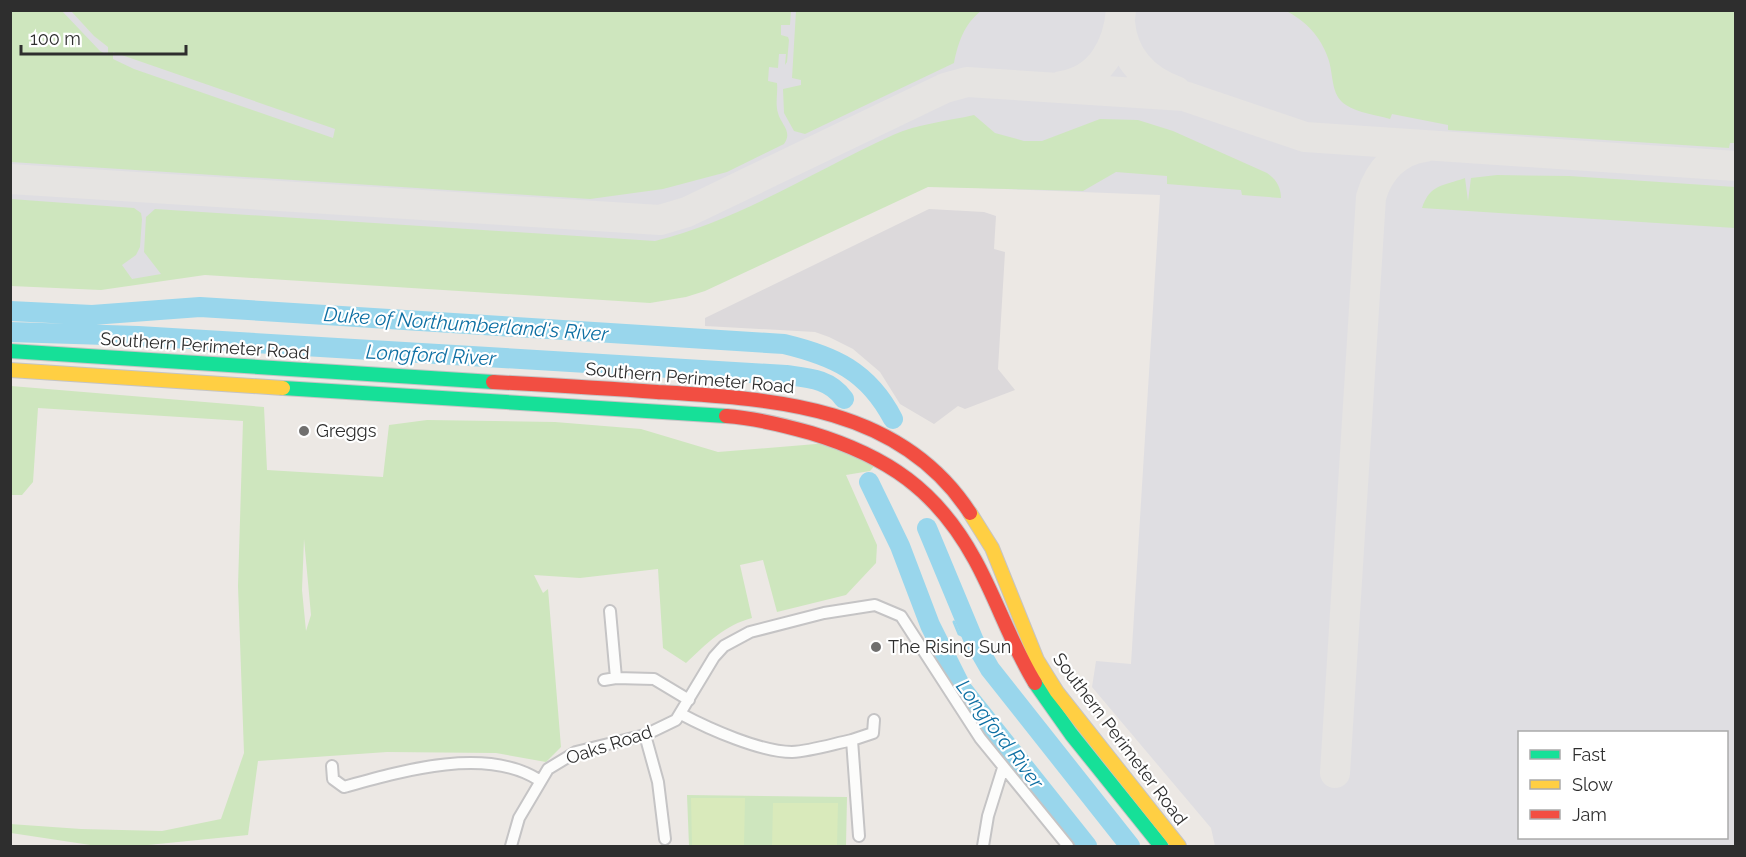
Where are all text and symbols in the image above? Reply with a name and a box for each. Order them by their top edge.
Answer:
scale bar [21,18,186,56]
text: 100 m [30,28,81,49]
water label: Duke of Northumberland's River [323,302,610,346]
street label: Southern Perimeter Road [100,328,310,363]
water label: Longford River [365,340,498,370]
street label: Southern Perimeter Road [585,358,795,397]
place label: Greggs [316,420,377,441]
marker: Greggs [297,424,311,438]
place label: The Rising Sun [888,636,1011,657]
marker: The Rising Sun [869,640,883,654]
street label: Southern Perimeter Road [1049,649,1192,829]
water label: Longford River [951,675,1049,794]
street label: Oaks Road [563,721,655,768]
legend [1518,731,1728,839]
text: Fast [1572,744,1606,765]
text: Slow [1572,774,1613,795]
text: Jam [1572,804,1607,825]

